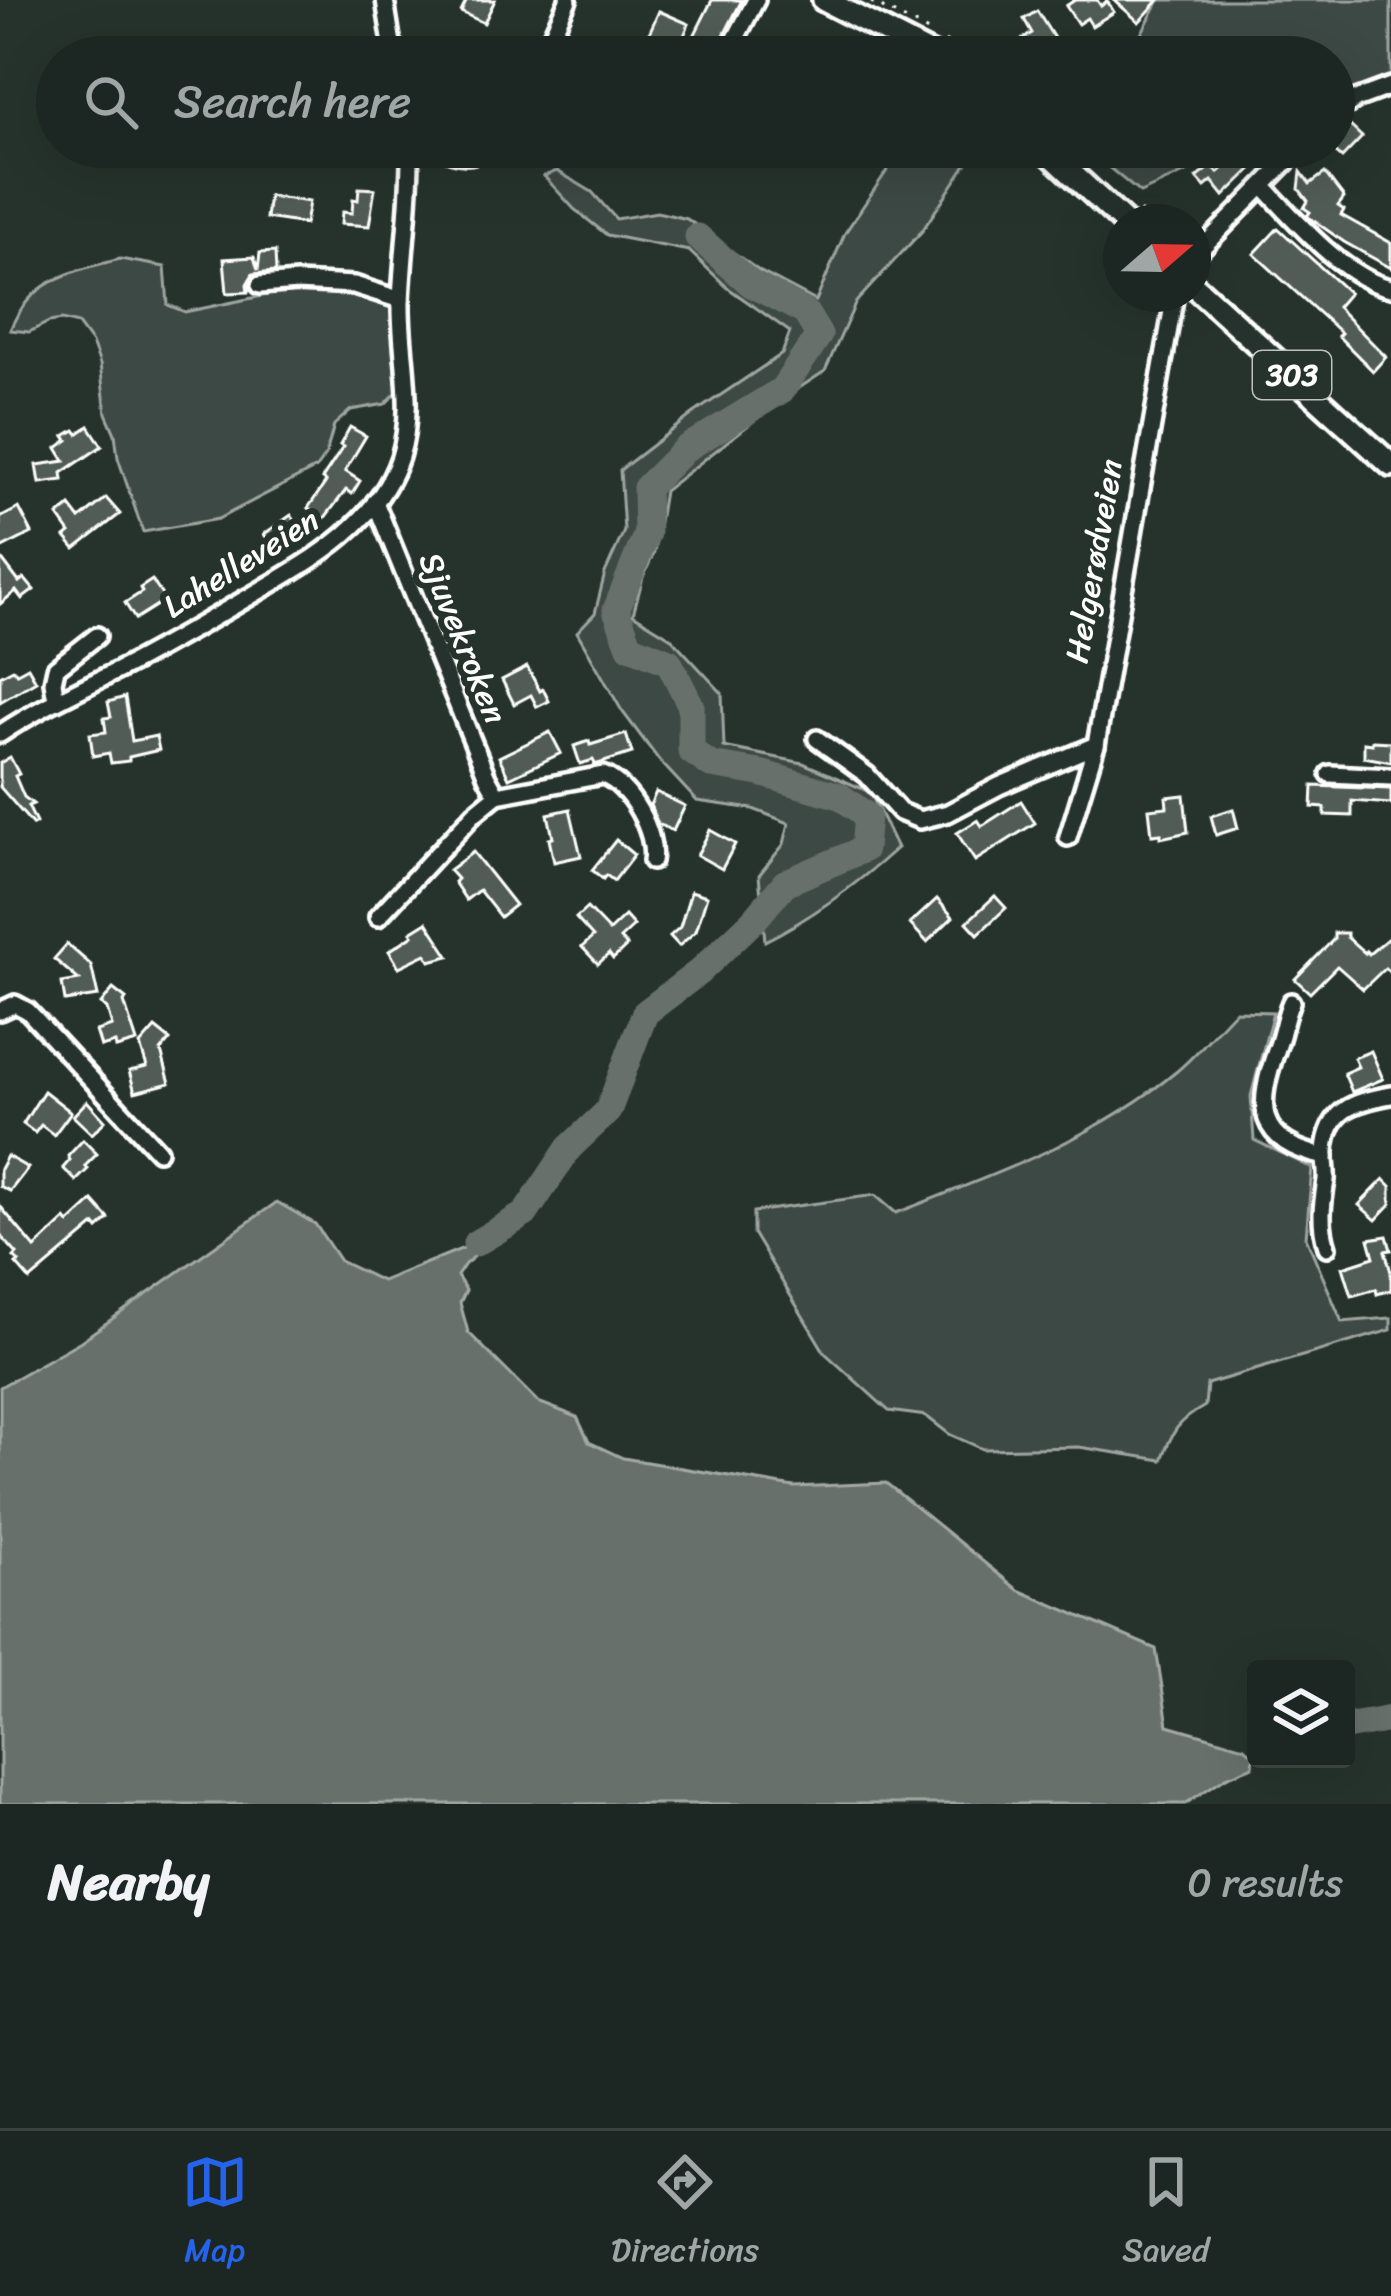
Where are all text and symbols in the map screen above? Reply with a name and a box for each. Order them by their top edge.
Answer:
search box [36,36,1355,168]
text: Search here [174,62,411,142]
icon: search [78,69,144,135]
north arrow [1103,204,1211,312]
road number: 303 [1253,351,1331,399]
street label: Helgerødveien [1048,454,1140,668]
street label: Lahelleveien [151,492,331,634]
street label: Sjuvekroken [402,543,524,733]
map controls [1247,1660,1355,1768]
button: layers [1247,1660,1355,1768]
text: Nearby [48,1837,209,1927]
text: 0 results [1187,1848,1343,1917]
tab: Map [182,2149,248,2279]
tab: Directions [611,2149,759,2279]
tab: Saved [1122,2149,1209,2279]

